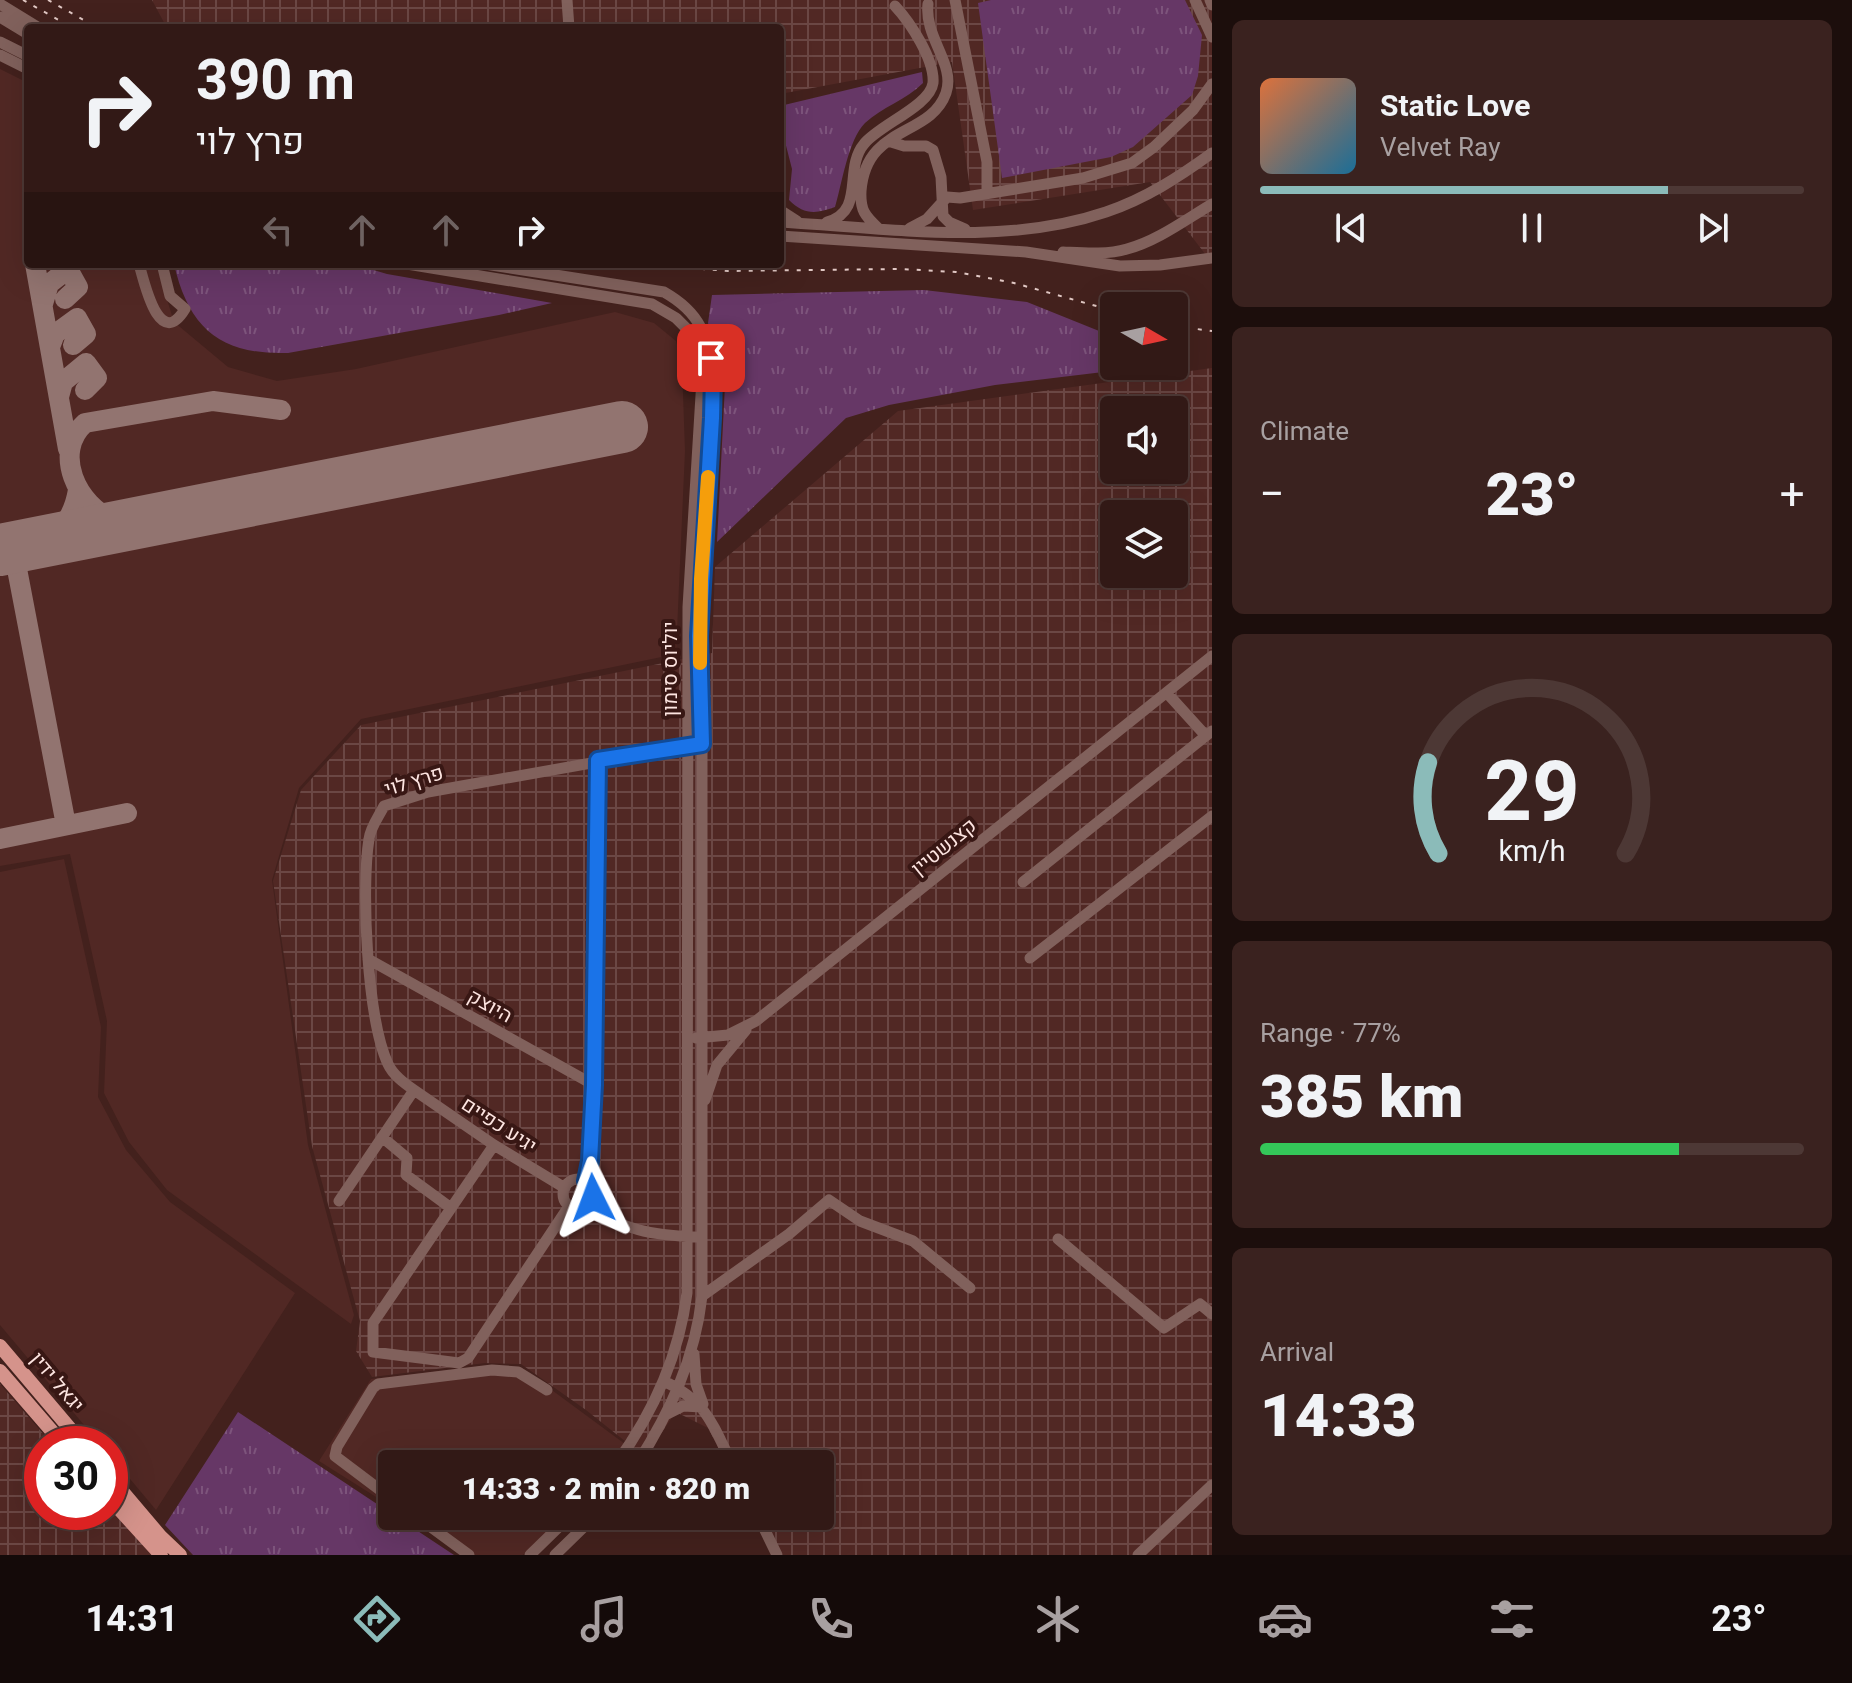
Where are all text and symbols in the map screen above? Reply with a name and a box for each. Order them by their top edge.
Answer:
text: 390 m [196,40,355,123]
icon: right [64,56,168,160]
text: Static Love [1380,85,1530,129]
text: פרץ לוי [196,116,304,169]
text: Velvet Ray [1380,129,1501,167]
icon: previous [1329,206,1373,250]
icon: pause [1510,206,1554,250]
icon: next [1691,206,1735,250]
icon: left [256,208,300,252]
icon: ahead [340,208,384,252]
icon: ahead [424,208,468,252]
icon: right [508,208,552,252]
north arrow [1100,292,1188,380]
map controls [1100,292,1188,588]
pin [677,324,745,392]
icon: arrive [689,336,733,380]
button: sound [1100,396,1188,484]
text: Climate [1260,413,1349,451]
text: 23° [1485,452,1579,540]
text: − [1260,463,1284,528]
text: + [1780,463,1804,528]
button: layers [1100,500,1188,588]
street label: יוליוס סימון [656,622,685,716]
text: 29 [1484,732,1580,854]
street label: פרץ לוי [381,758,447,804]
street label: קצנשטיין [905,812,983,882]
text: km/h [1498,831,1566,873]
street label: היוצק [462,982,518,1030]
text: Range · 77% [1260,1015,1401,1053]
text: 385 km [1260,1054,1463,1142]
street label: יגיע כפיים [456,1090,542,1160]
position arrow [551,1156,635,1240]
text: Arrival [1260,1334,1334,1372]
street label: יגאל ידין [23,1346,91,1418]
text: 14:33 [1260,1373,1417,1461]
speed limit sign: 30 [24,1426,128,1530]
text: 14:33 · 2 min · 820 m [462,1468,750,1512]
icon: directions [349,1591,405,1647]
icon: music [576,1591,632,1647]
icon: phone [803,1591,859,1647]
icon: climate [1030,1591,1086,1647]
icon: car [1257,1591,1313,1647]
icon: filters [1484,1591,1540,1647]
text: 14:31 [85,1593,178,1646]
text: 23° [1711,1593,1767,1646]

